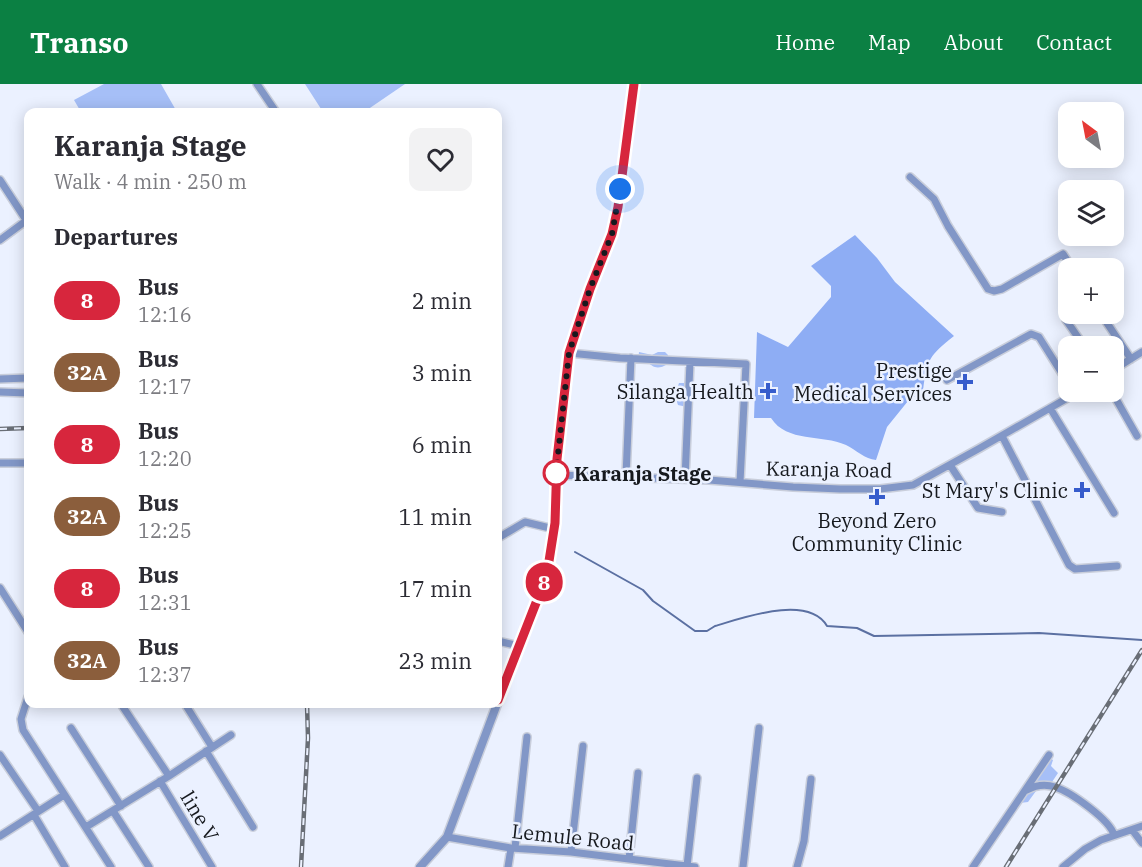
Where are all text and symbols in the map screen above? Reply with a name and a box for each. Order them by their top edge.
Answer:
text: Transo [30,24,128,61]
text: Home [775,28,835,56]
text: Map [868,28,911,56]
text: About [944,28,1003,56]
text: Contact [1036,28,1112,56]
north arrow [1058,102,1124,168]
map controls [1058,102,1124,402]
text: Karanja Stage [54,127,247,164]
button: heart [409,128,472,191]
text: Walk · 4 min · 250 m [54,168,247,195]
your location [605,174,635,204]
button: layers [1058,180,1124,246]
text: Departures [54,222,178,251]
button: + [1058,258,1124,324]
text: Bus [138,272,179,301]
text: 8 [81,286,93,314]
text: 2 min [412,286,472,315]
text: 12:16 [138,301,192,328]
button: − [1058,336,1124,402]
text: Bus [138,344,179,373]
place label: Prestige Medical Services [794,357,952,407]
text: 32A [67,358,107,386]
text: 3 min [412,358,472,387]
text: 12:17 [138,373,192,400]
marker: Prestige Medical Services [956,373,974,391]
place label: Silanga Health [617,378,754,405]
marker: Silanga Health [759,382,777,400]
text: Bus [138,416,179,445]
text: 8 [81,430,93,458]
text: 6 min [412,430,472,459]
text: 12:20 [138,445,192,472]
street label: Karanja Road [765,454,893,484]
marker: Karanja Stage [543,460,569,486]
place label: Karanja Stage [574,460,712,487]
place label: St Mary's Clinic [922,477,1068,504]
marker: St Mary's Clinic [1073,481,1091,499]
text: Bus [138,488,179,517]
marker: Beyond Zero Community Clinic [868,488,886,506]
text: 32A [67,502,107,530]
text: 11 min [399,502,472,531]
place label: Beyond Zero Community Clinic [792,507,962,557]
text: 12:25 [138,517,192,544]
text: Bus [138,560,179,589]
line badge: 8 [524,562,564,602]
text: 8 [538,568,550,596]
text: 8 [81,574,93,602]
text: 17 min [399,574,472,603]
text: 12:31 [138,589,192,616]
text: Bus [138,632,179,661]
text: 32A [67,646,107,674]
text: 23 min [399,646,472,675]
text: 12:37 [138,661,192,688]
street label: line V [175,786,225,846]
street label: Lemule Road [510,817,636,857]

